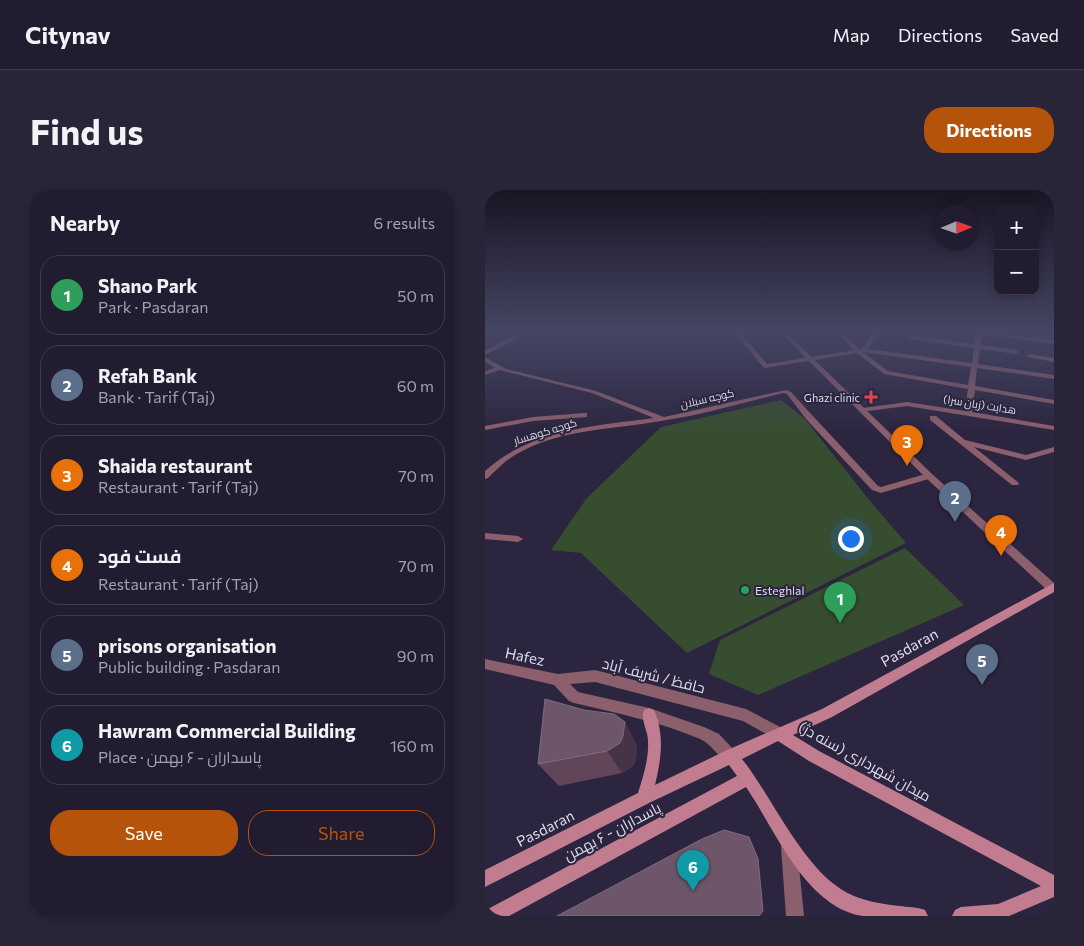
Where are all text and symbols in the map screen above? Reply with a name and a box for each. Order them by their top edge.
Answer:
text: Citynav [25,20,111,49]
text: Map [833,24,870,46]
text: Directions [898,24,982,46]
text: Saved [1010,24,1059,46]
button: Directions [924,107,1054,153]
text: Find us [30,109,144,152]
north arrow [934,205,979,250]
map controls [994,205,1039,295]
button: + [994,205,1039,250]
text: Nearby [50,210,120,235]
text: 6 results [374,213,435,232]
button: − [994,250,1039,295]
text: Shano Park [98,274,197,297]
text: 1 [63,286,71,305]
text: 50 m [397,286,434,305]
text: Park · Pasdaran [98,297,208,316]
text: Refah Bank [98,364,197,387]
text: 2 [62,376,72,395]
text: 60 m [397,376,434,395]
street label: کوچه سبلان [679,385,736,411]
text: Bank · Tarif (Taj) [98,387,215,406]
marker: Ghazi clinic [864,390,878,404]
place label: Ghazi clinic [804,391,860,404]
street label: هدایت (زبان سرا) [942,392,1017,417]
street label: کوچه کوهسار [511,415,579,448]
pin: 3 [891,425,923,466]
text: Shaida restaurant [98,454,252,477]
text: 3 [62,466,72,485]
text: 70 m [398,466,434,485]
text: Restaurant · Tarif (Taj) [98,477,259,496]
pin: 2 [939,481,971,522]
pin: 4 [985,515,1017,556]
your location [838,526,864,552]
text: فست فود [98,544,181,567]
text: 4 [62,556,72,575]
text: 70 m [398,556,434,575]
text: Restaurant · Tarif (Taj) [98,574,259,593]
pin: 1 [824,582,856,623]
place label: Esteghlal [755,583,804,597]
marker: Esteghlal [739,584,751,596]
street label: Pasdaran [877,624,941,670]
text: prisons organisation [98,634,276,657]
street label: Hafez [504,643,546,669]
pin: 5 [966,644,998,685]
text: 5 [62,646,72,665]
text: 90 m [397,646,434,665]
street label: حافظ / شریف آباد [600,654,707,697]
text: Public building · Pasdaran [98,657,280,676]
street label: میدان شهرداری (سنه دژ) [795,717,934,807]
text: Hawram Commercial Building [98,719,356,742]
text: 6 [62,736,72,755]
text: 160 m [390,736,434,755]
text: Place · پاسداران - ۶ بهمن [98,747,261,766]
street label: پاسداران - ۶ بهمن [560,798,665,866]
street label: Pasdaran [513,806,577,850]
button: Save [50,810,238,856]
button: Share [248,810,435,856]
pin: 6 [677,850,709,891]

